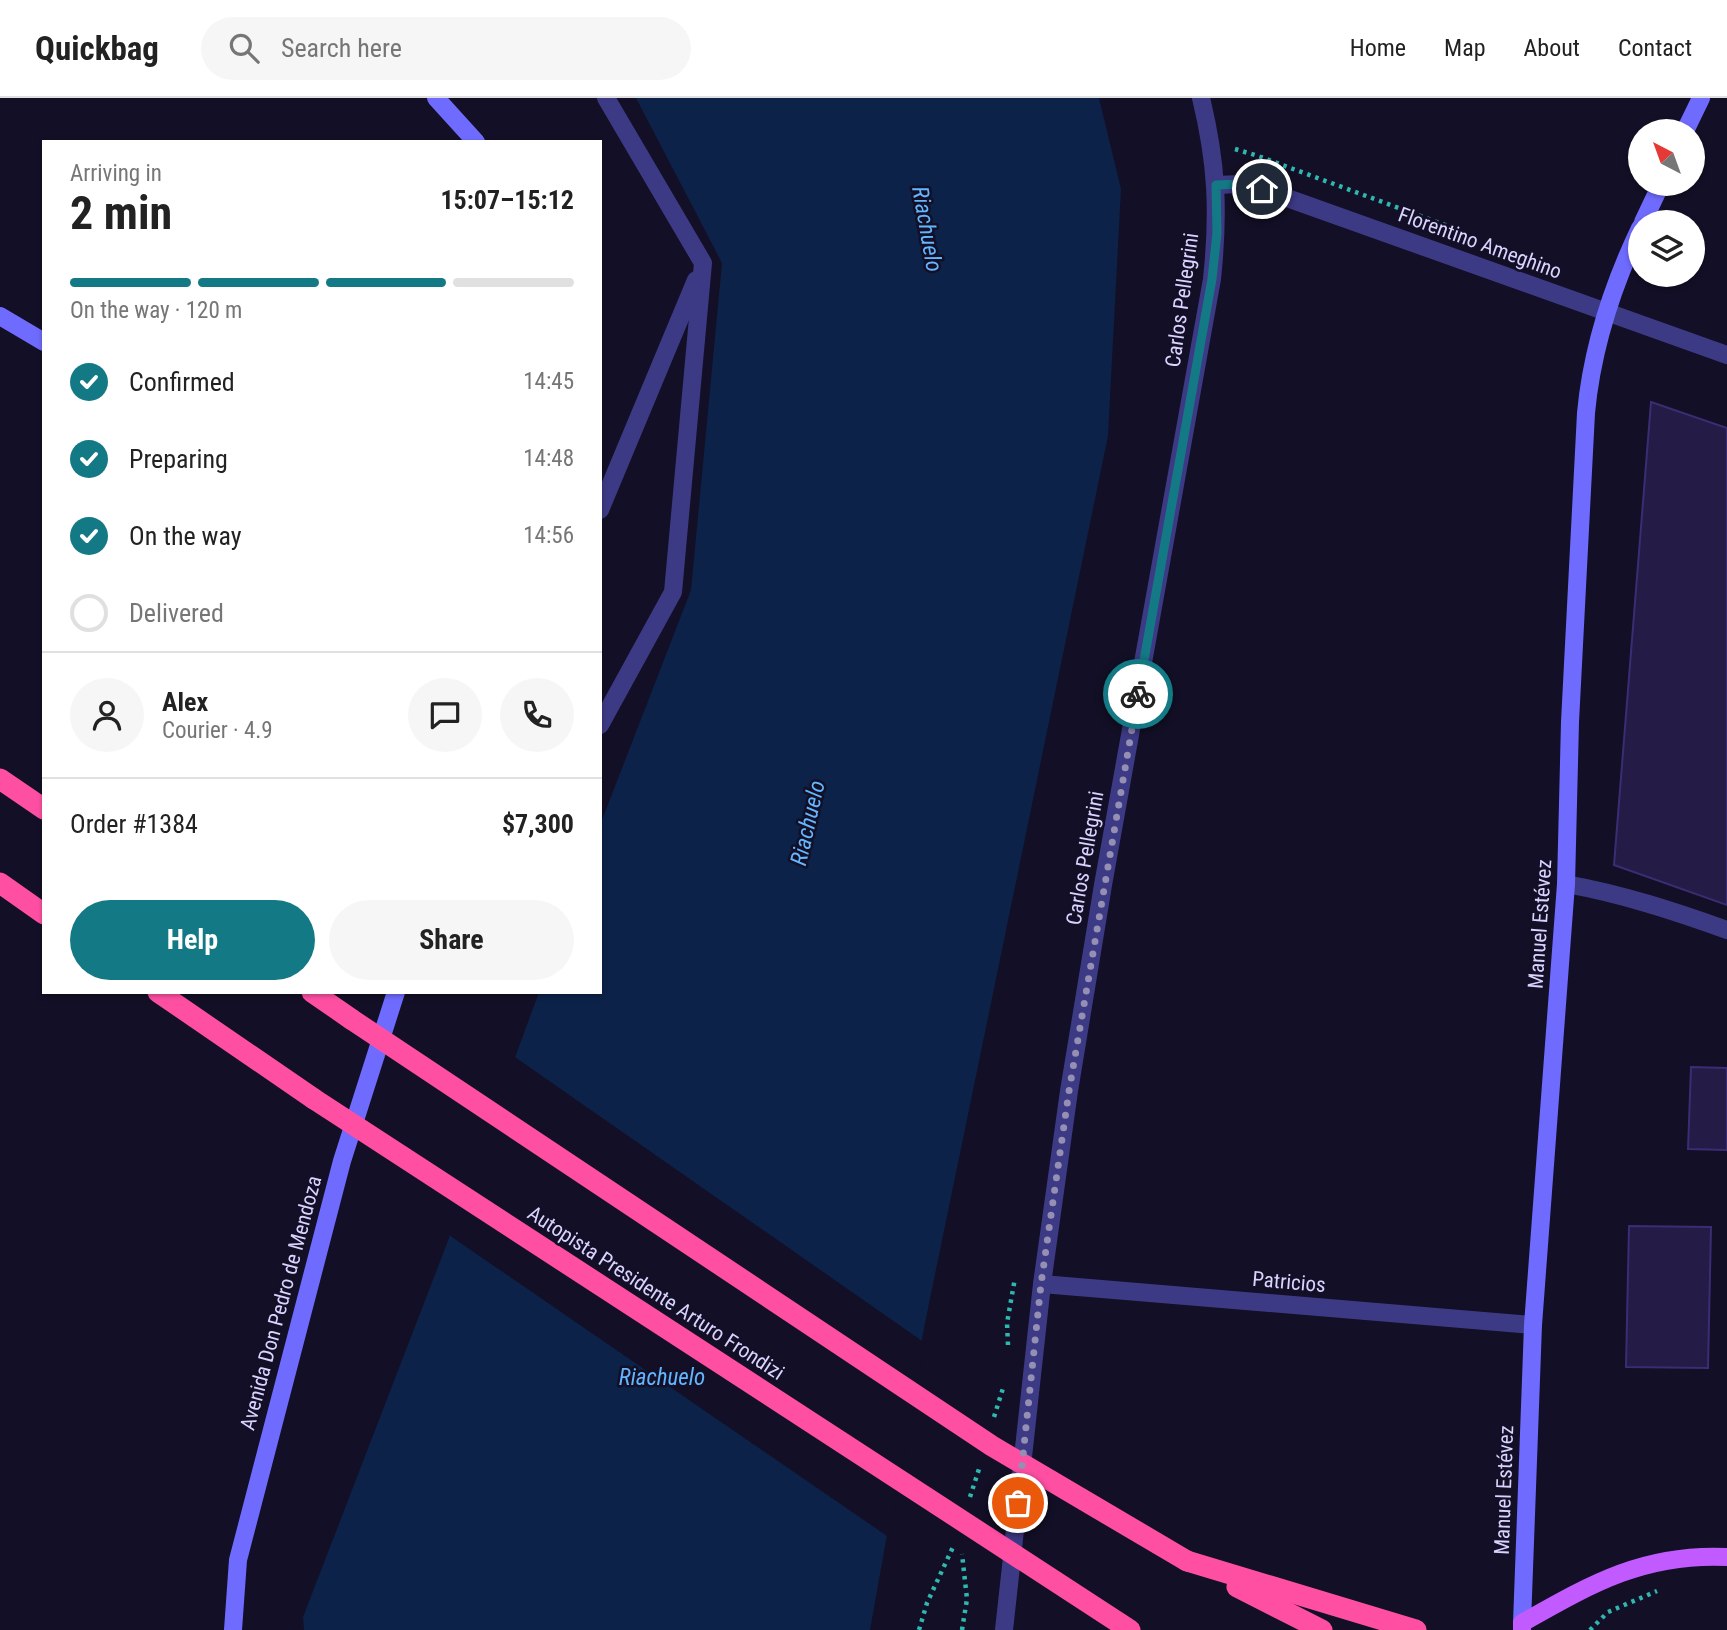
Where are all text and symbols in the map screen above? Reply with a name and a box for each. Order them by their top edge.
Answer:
search box [201,17,691,80]
text: Quickbag [35,29,159,68]
icon: search [225,29,263,67]
text: Search here [281,33,402,63]
text: Home [1350,34,1406,62]
text: Map [1444,34,1486,62]
text: About [1524,34,1580,62]
text: Contact [1618,34,1692,62]
north arrow [1628,119,1704,196]
map controls [1628,119,1705,287]
pin [1232,159,1292,219]
text: Arriving in [70,160,162,187]
icon: home [1243,170,1281,208]
water label: Riachuelo [906,184,948,274]
text: 15:07–15:12 [440,185,574,215]
text: 2 min [70,186,172,240]
street label: Florentino Ameghino [1395,202,1565,284]
button: layers [1628,210,1705,287]
street label: Carlos Pellegrini [1161,231,1203,369]
text: On the way · 120 m [70,297,242,324]
icon: check [70,363,108,401]
text: Confirmed [129,367,235,397]
text: 14:45 [523,368,574,395]
icon: check [70,440,108,478]
text: Preparing [129,444,228,474]
text: 14:48 [523,445,574,472]
icon: check [70,517,108,555]
text: On the way [129,521,242,551]
text: 14:56 [523,522,574,549]
text: Delivered [129,598,224,628]
courier [1103,659,1173,729]
icon: bike [1119,675,1157,713]
button: person [70,678,144,752]
button: chat [408,678,482,752]
button: phone [500,678,574,752]
text: Alex [162,687,208,717]
text: Courier · 4.9 [162,717,273,744]
water label: Riachuelo [785,778,831,868]
street label: Carlos Pellegrini [1061,789,1109,927]
text: Order #1384 [70,809,198,839]
text: $7,300 [502,809,574,839]
street label: Manuel Estévez [1524,859,1556,989]
button: Help [70,900,315,980]
button: Share [329,900,574,980]
street label: Avenida Don Pedro de Mendoza [235,1173,327,1433]
street label: Autopista Presidente Arturo Frondizi [523,1201,789,1385]
street label: Patricios [1251,1267,1327,1297]
water label: Riachuelo [619,1364,705,1391]
street label: Manuel Estévez [1490,1425,1518,1555]
pin [988,1473,1048,1533]
icon: bag [999,1484,1037,1522]

